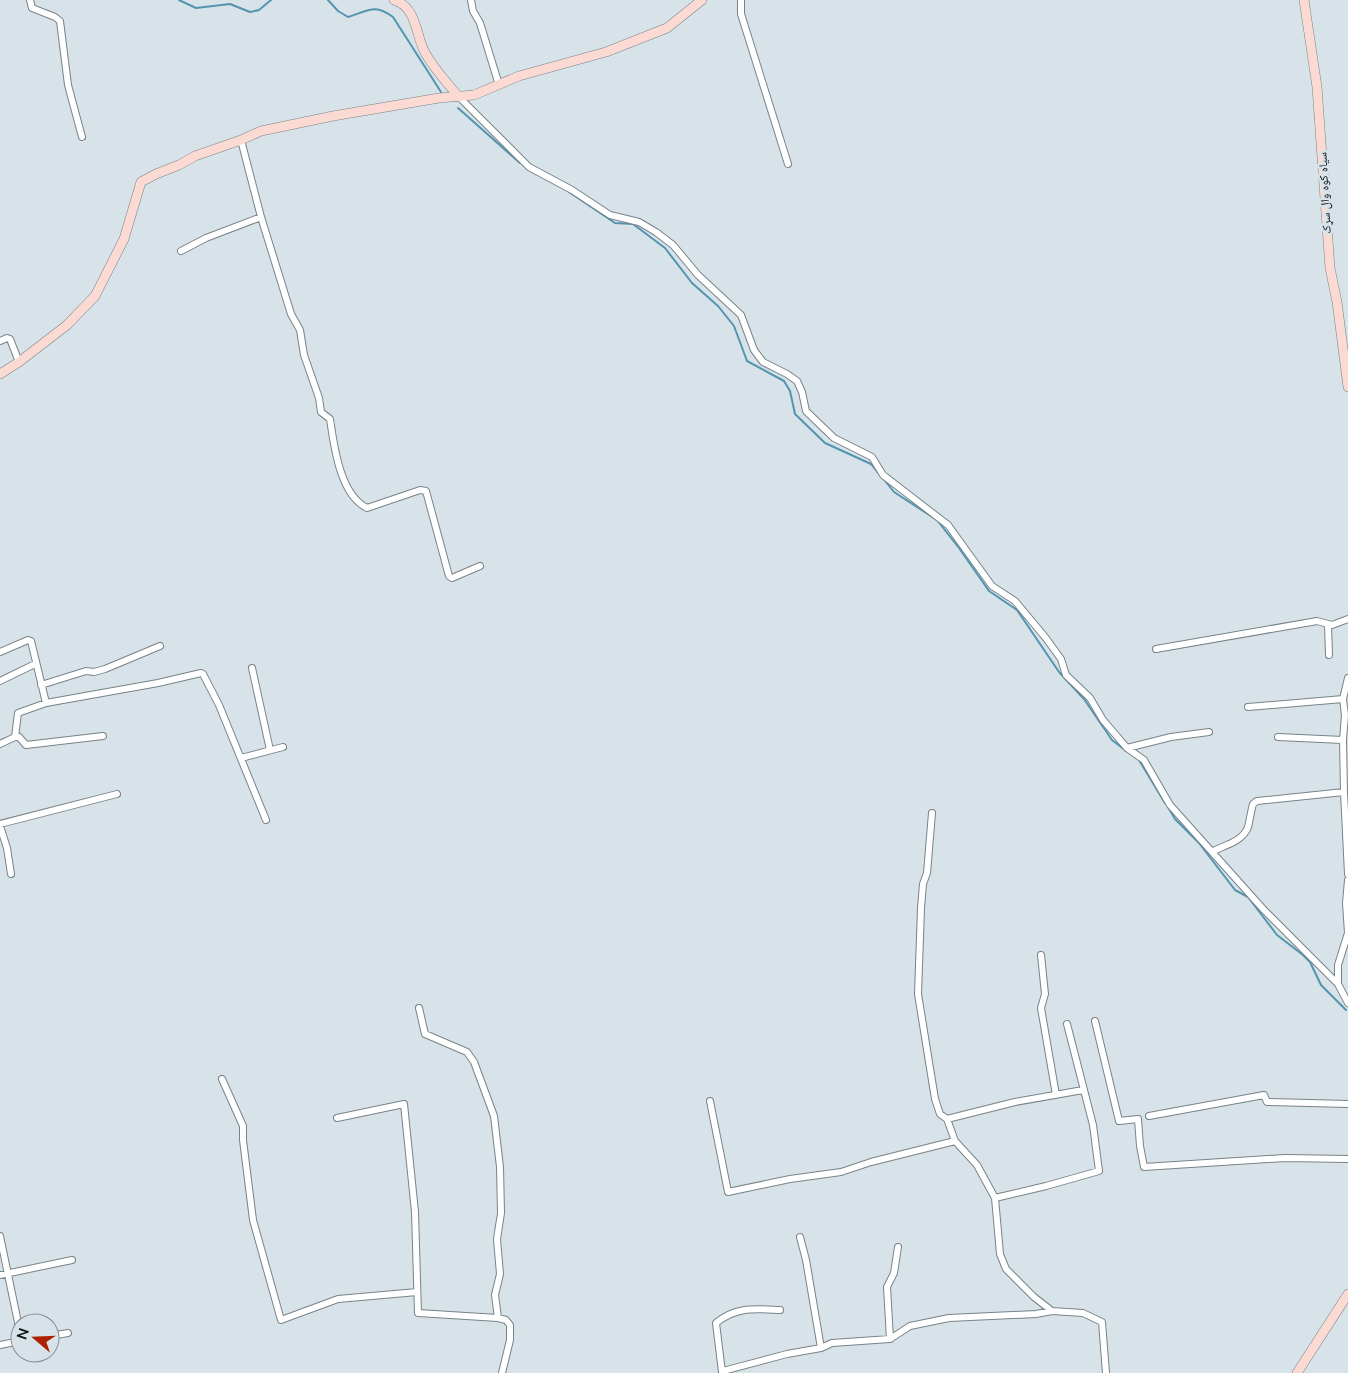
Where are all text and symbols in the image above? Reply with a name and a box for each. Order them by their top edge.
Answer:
street label: سیاه کوه وال سړک [1314,152,1334,234]
north arrow [10,1313,60,1363]
text: N [12,1326,32,1341]

